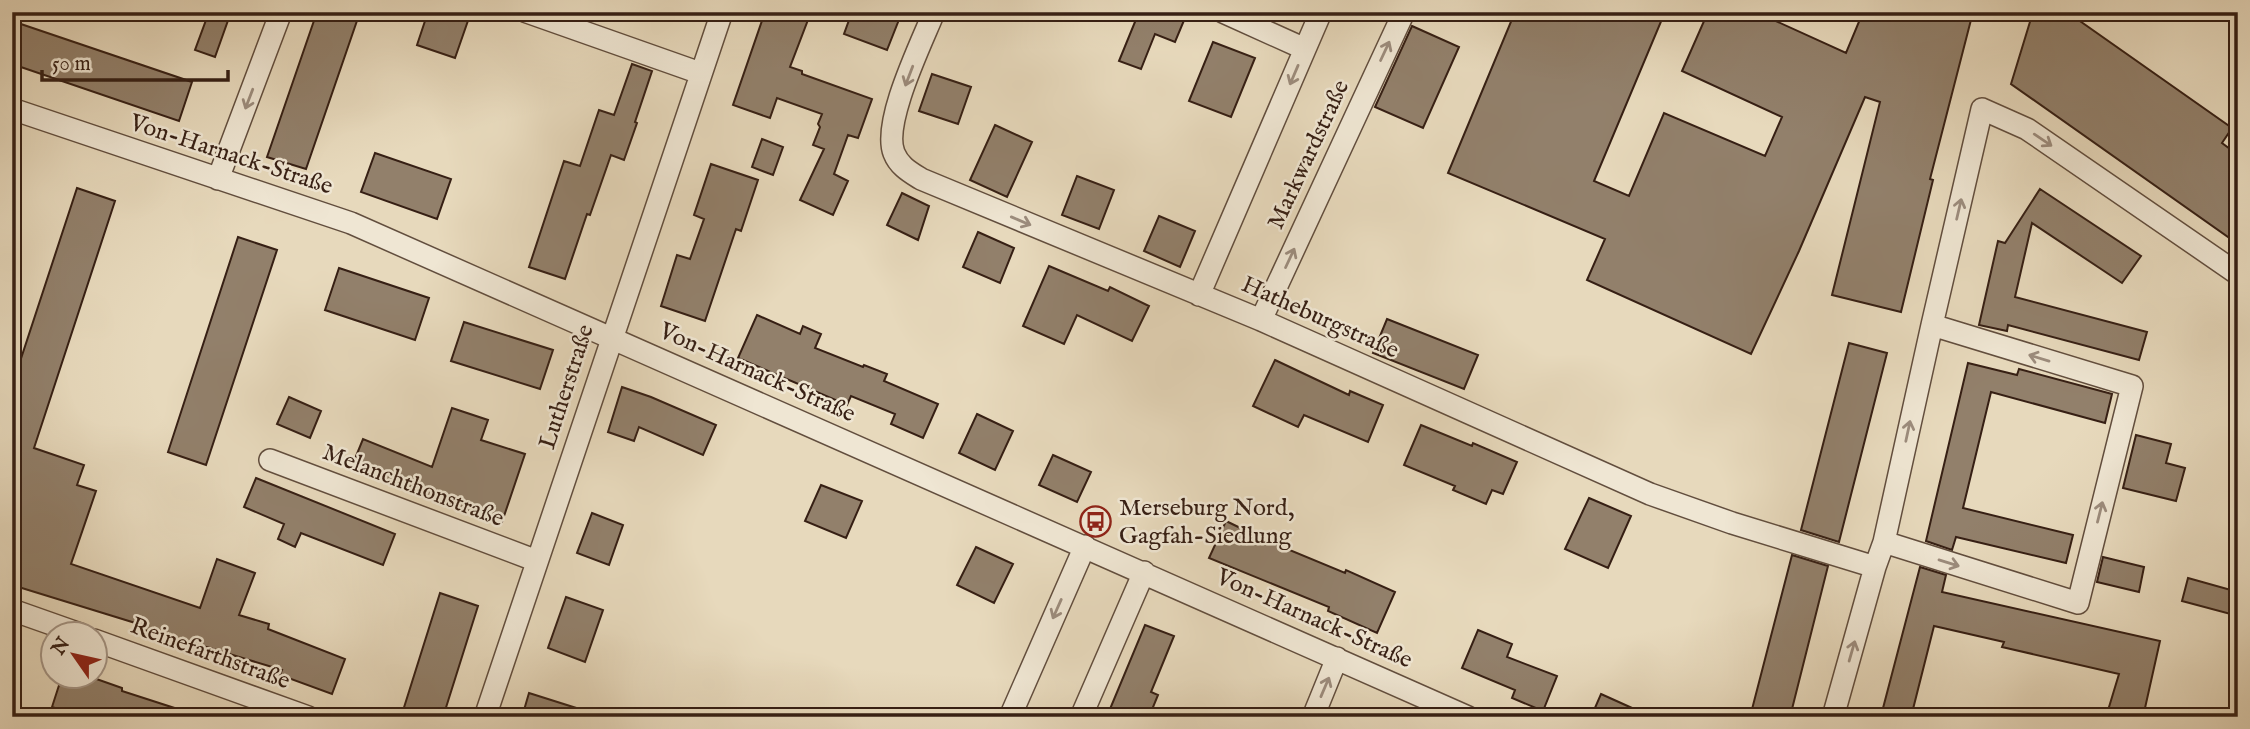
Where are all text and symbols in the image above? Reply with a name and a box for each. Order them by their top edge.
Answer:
scale bar [42,38,228,82]
one-way arrow [1379,41,1393,62]
text: 50 m [52,51,91,78]
one-way arrow [902,64,915,86]
one-way arrow [1287,64,1300,85]
street label: Markwardstraße [1261,75,1357,235]
one-way arrow [242,88,255,110]
street label: Von-Harnack-Straße [125,107,336,202]
one-way arrow [2033,133,2052,147]
one-way arrow [1953,198,1966,221]
one-way arrow [1010,215,1031,228]
one-way arrow [1284,248,1297,269]
street label: Hatheburgstraße [1236,269,1404,367]
street label: Von-Harnack-Straße [653,315,860,430]
street label: Lutherstraße [532,321,602,453]
one-way arrow [2028,350,2050,363]
one-way arrow [1902,420,1916,443]
street label: Melanchthonstraße [318,437,508,535]
place label: Merseburg Nord, Gagfah-Siedlung [1119,493,1294,552]
one-way arrow [2094,501,2107,524]
bus stop icon: Merseburg Nord, Gagfah-Siedlung [1079,505,1113,539]
one-way arrow [1938,557,1960,570]
street label: Von-Harnack-Straße [1210,561,1417,676]
one-way arrow [1050,597,1063,619]
street label: Reinefarthstraße [126,611,294,697]
north arrow [38,620,108,690]
text: N [46,633,76,661]
one-way arrow [1846,640,1859,662]
one-way arrow [1319,677,1332,698]

